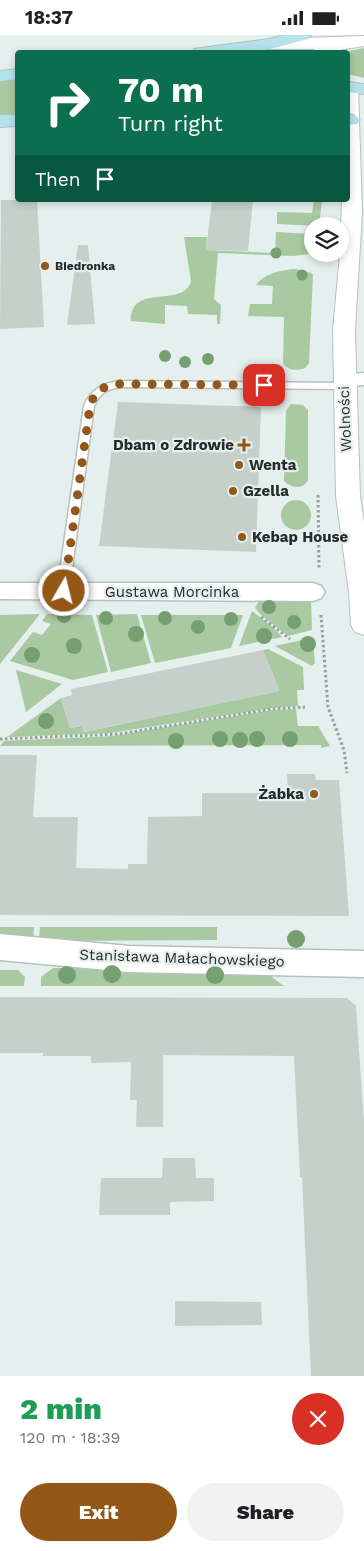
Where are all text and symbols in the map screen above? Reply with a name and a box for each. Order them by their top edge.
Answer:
text: 18:37 [25,6,73,29]
text: 70 m [118,69,204,111]
icon: right [35,70,100,135]
text: Turn right [118,111,223,136]
icon: arrive [91,165,119,193]
text: Then [35,168,81,191]
map controls [304,217,349,262]
button: layers [304,217,349,262]
place label: Biedronka [55,259,115,273]
marker: Biedronka [39,260,51,272]
pin [243,364,285,406]
icon: arrive [250,371,278,399]
street label: Wolności [335,386,355,452]
place label: Dbam o Zdrowie [113,436,234,454]
marker: Dbam o Zdrowie [238,439,250,451]
place label: Wenta [249,456,297,474]
marker: Wenta [233,459,245,471]
place label: Gzella [243,482,289,500]
marker: Gzella [227,485,239,497]
place label: Kebap House [252,528,348,546]
marker: Kebap House [236,531,248,543]
position arrow [37,564,89,616]
street label: Gustawa Morcinka [105,583,240,601]
place label: Żabka [258,785,304,803]
marker: Żabka [308,788,320,800]
street label: Stanisława Małachowskiego [79,945,285,971]
text: 2 min [20,1391,102,1426]
button: close [292,1393,344,1445]
text: 120 m · 18:39 [20,1428,120,1447]
button: Exit [20,1483,177,1541]
button: Share [187,1483,344,1541]

